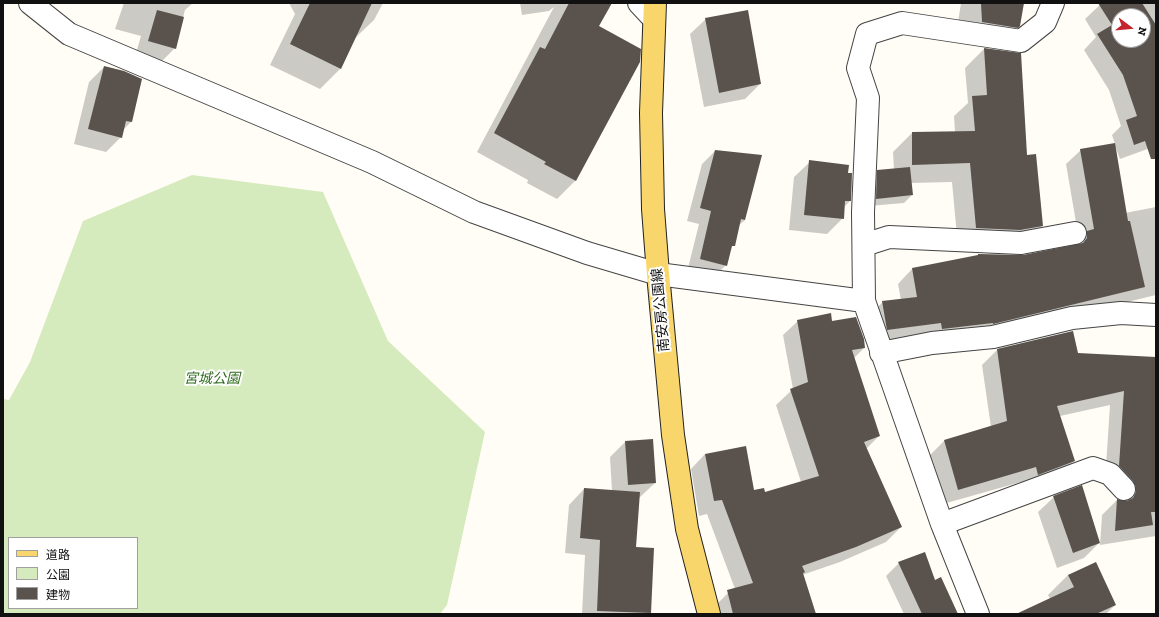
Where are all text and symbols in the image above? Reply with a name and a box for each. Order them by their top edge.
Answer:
north arrow [1111,8,1151,48]
text: N [1135,25,1149,37]
street label: 南安房公園線 [649,267,673,353]
park label: 宮城公園 [184,371,240,387]
legend [8,537,138,609]
text: 道路 [46,548,70,562]
text: 公園 [46,568,70,582]
text: 建物 [46,588,70,602]

